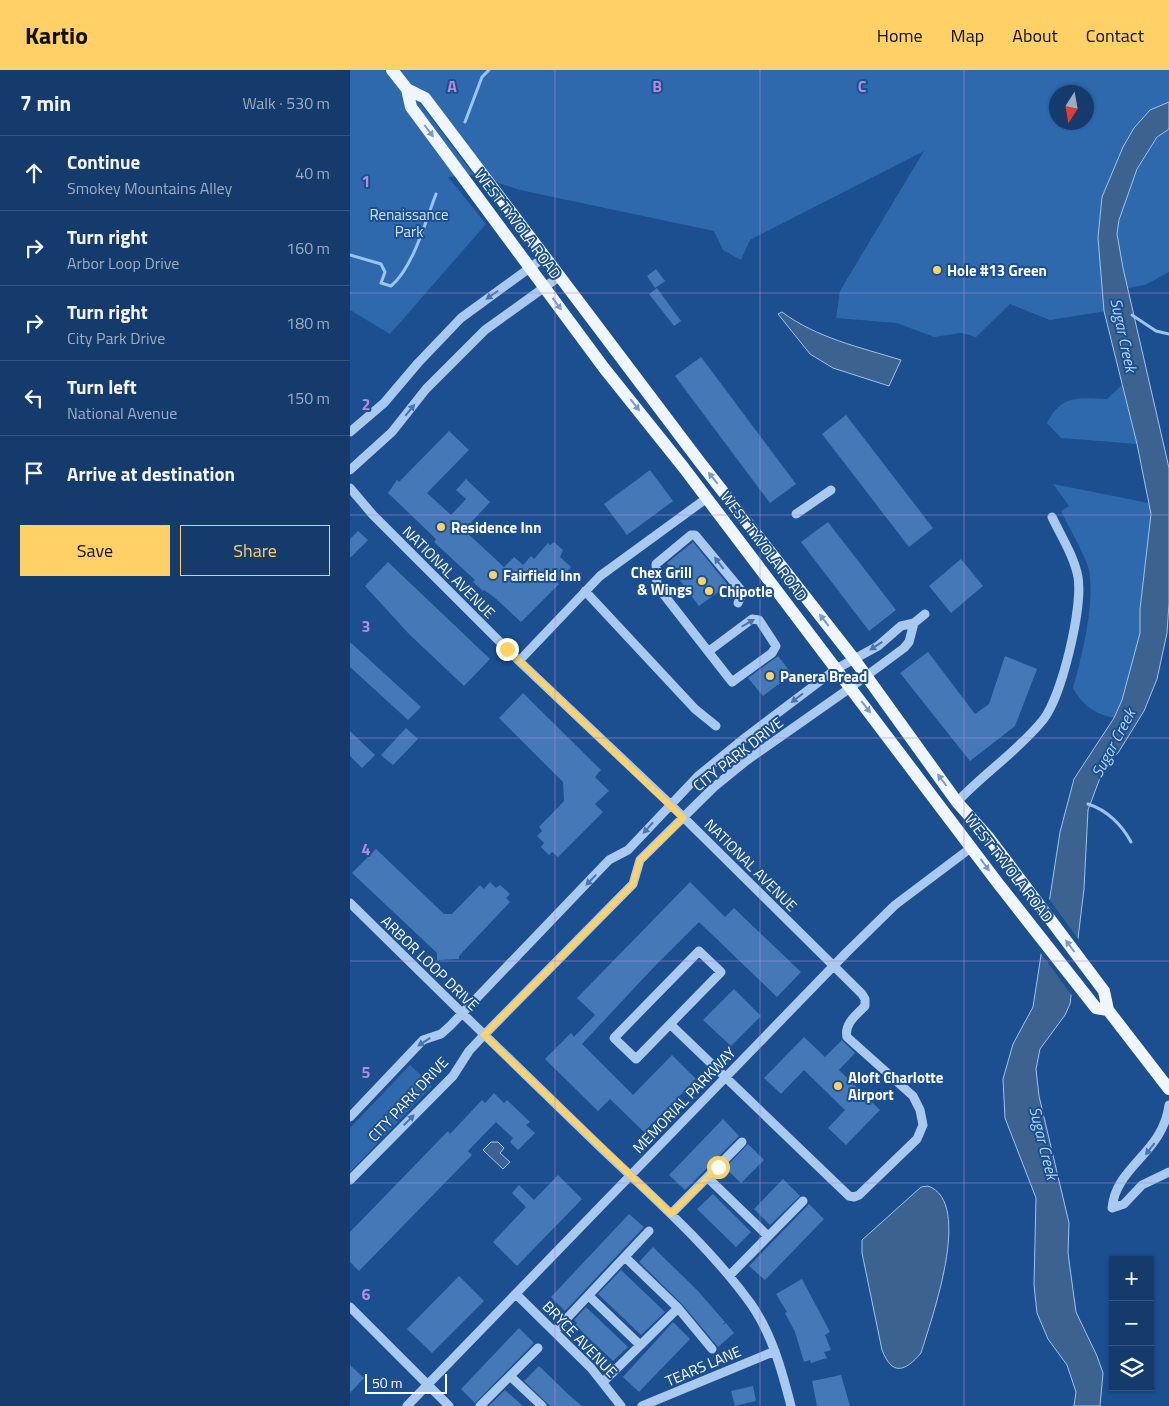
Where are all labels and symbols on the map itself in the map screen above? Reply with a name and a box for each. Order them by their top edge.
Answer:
text: A [447,74,457,98]
text: B [652,74,662,98]
text: C [858,74,867,98]
north arrow [1049,85,1094,130]
one-way arrow [424,124,434,138]
street label: WEST TYVOLA ROAD [469,164,567,284]
text: 1 [362,169,370,193]
park label: Renaissance Park [369,203,449,243]
place label: Hole #13 Green [947,259,1047,282]
marker: Hole #13 Green [931,264,943,276]
one-way arrow [485,290,499,300]
water label: Sugar Creek [1104,296,1144,376]
one-way arrow [552,297,562,311]
text: 2 [362,392,370,416]
one-way arrow [629,399,640,412]
one-way arrow [404,404,415,417]
one-way arrow [708,472,719,485]
street label: WEST TYVOLA ROAD [715,486,813,606]
place label: Residence Inn [451,516,541,539]
street label: NATIONAL AVENUE [397,520,501,624]
marker: Residence Inn [435,521,447,533]
one-way arrow [713,556,724,569]
place label: Chex Grill & Wings [631,561,692,601]
place label: Fairfield Inn [503,564,581,587]
marker: Fairfield Inn [487,569,499,581]
marker: Chex Grill & Wings [696,575,708,587]
place label: Chipotle [719,580,773,603]
marker: Chipotle [703,585,715,597]
text: 3 [362,614,370,638]
one-way arrow [819,614,829,627]
one-way arrow [741,619,755,628]
route end [496,638,519,661]
one-way arrow [869,641,882,651]
place label: Panera Bread [780,665,867,688]
marker: Panera Bread [764,670,776,682]
one-way arrow [791,693,804,704]
one-way arrow [860,701,871,714]
water label: Sugar Creek [1085,703,1142,782]
street label: CITY PARK DRIVE [688,711,788,797]
one-way arrow [936,774,947,787]
street label: WEST TYVOLA ROAD [959,809,1059,927]
street label: NATIONAL AVENUE [699,813,803,917]
one-way arrow [643,821,654,834]
text: 4 [362,837,371,861]
one-way arrow [980,858,990,872]
one-way arrow [585,873,597,885]
street label: ARBOR LOOP DRIVE [376,910,484,1016]
one-way arrow [1065,939,1075,953]
one-way arrow [417,1038,431,1047]
street label: MEMORIAL PARKWAY [627,1042,741,1158]
street label: CITY PARK DRIVE [362,1051,454,1147]
text: 5 [362,1060,371,1084]
place label: Aloft Charlotte Airport [848,1066,944,1106]
marker: Aloft Charlotte Airport [832,1080,844,1092]
water label: Sugar Creek [1023,1104,1065,1184]
one-way arrow [403,1114,415,1126]
one-way arrow [1144,1142,1155,1155]
route start [707,1156,730,1179]
text: 6 [362,1282,371,1306]
street label: BRYCE AVENUE [537,1295,623,1383]
street label: TEARS LANE [662,1340,744,1392]
scale bar [365,1371,448,1394]

